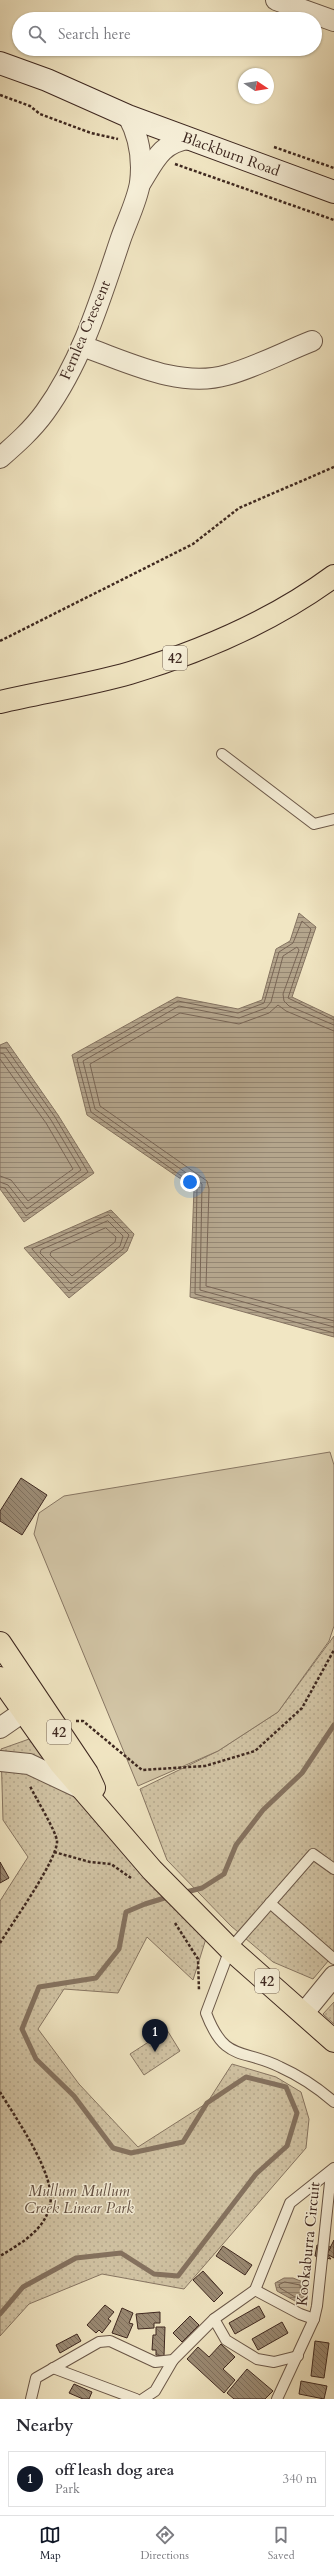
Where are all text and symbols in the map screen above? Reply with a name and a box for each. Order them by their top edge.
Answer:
search box [12,12,322,56]
icon: search [26,23,48,45]
text: Search here [58,24,131,44]
north arrow [238,68,274,104]
street label: Blackburn Road [179,127,283,181]
street label: Fernlea Crescent [55,277,115,383]
road number: 42 [163,646,187,670]
your location [180,1172,200,1192]
road number: 42 [47,1720,71,1744]
road number: 42 [255,1969,279,1993]
pin: 1 [142,2019,168,2052]
park label: Mullum Mullum Creek Linear Park [24,2181,134,2218]
street label: Kookaburra Circuit [292,2181,324,2307]
text: Nearby [16,2414,73,2437]
text: off leash dog area [55,2460,174,2480]
text: 1 [27,2470,33,2488]
text: 340 m [283,2470,317,2488]
text: Park [55,2480,80,2498]
tab: Map [39,2524,61,2563]
tab: Directions [140,2524,189,2563]
tab: Saved [268,2524,295,2563]

